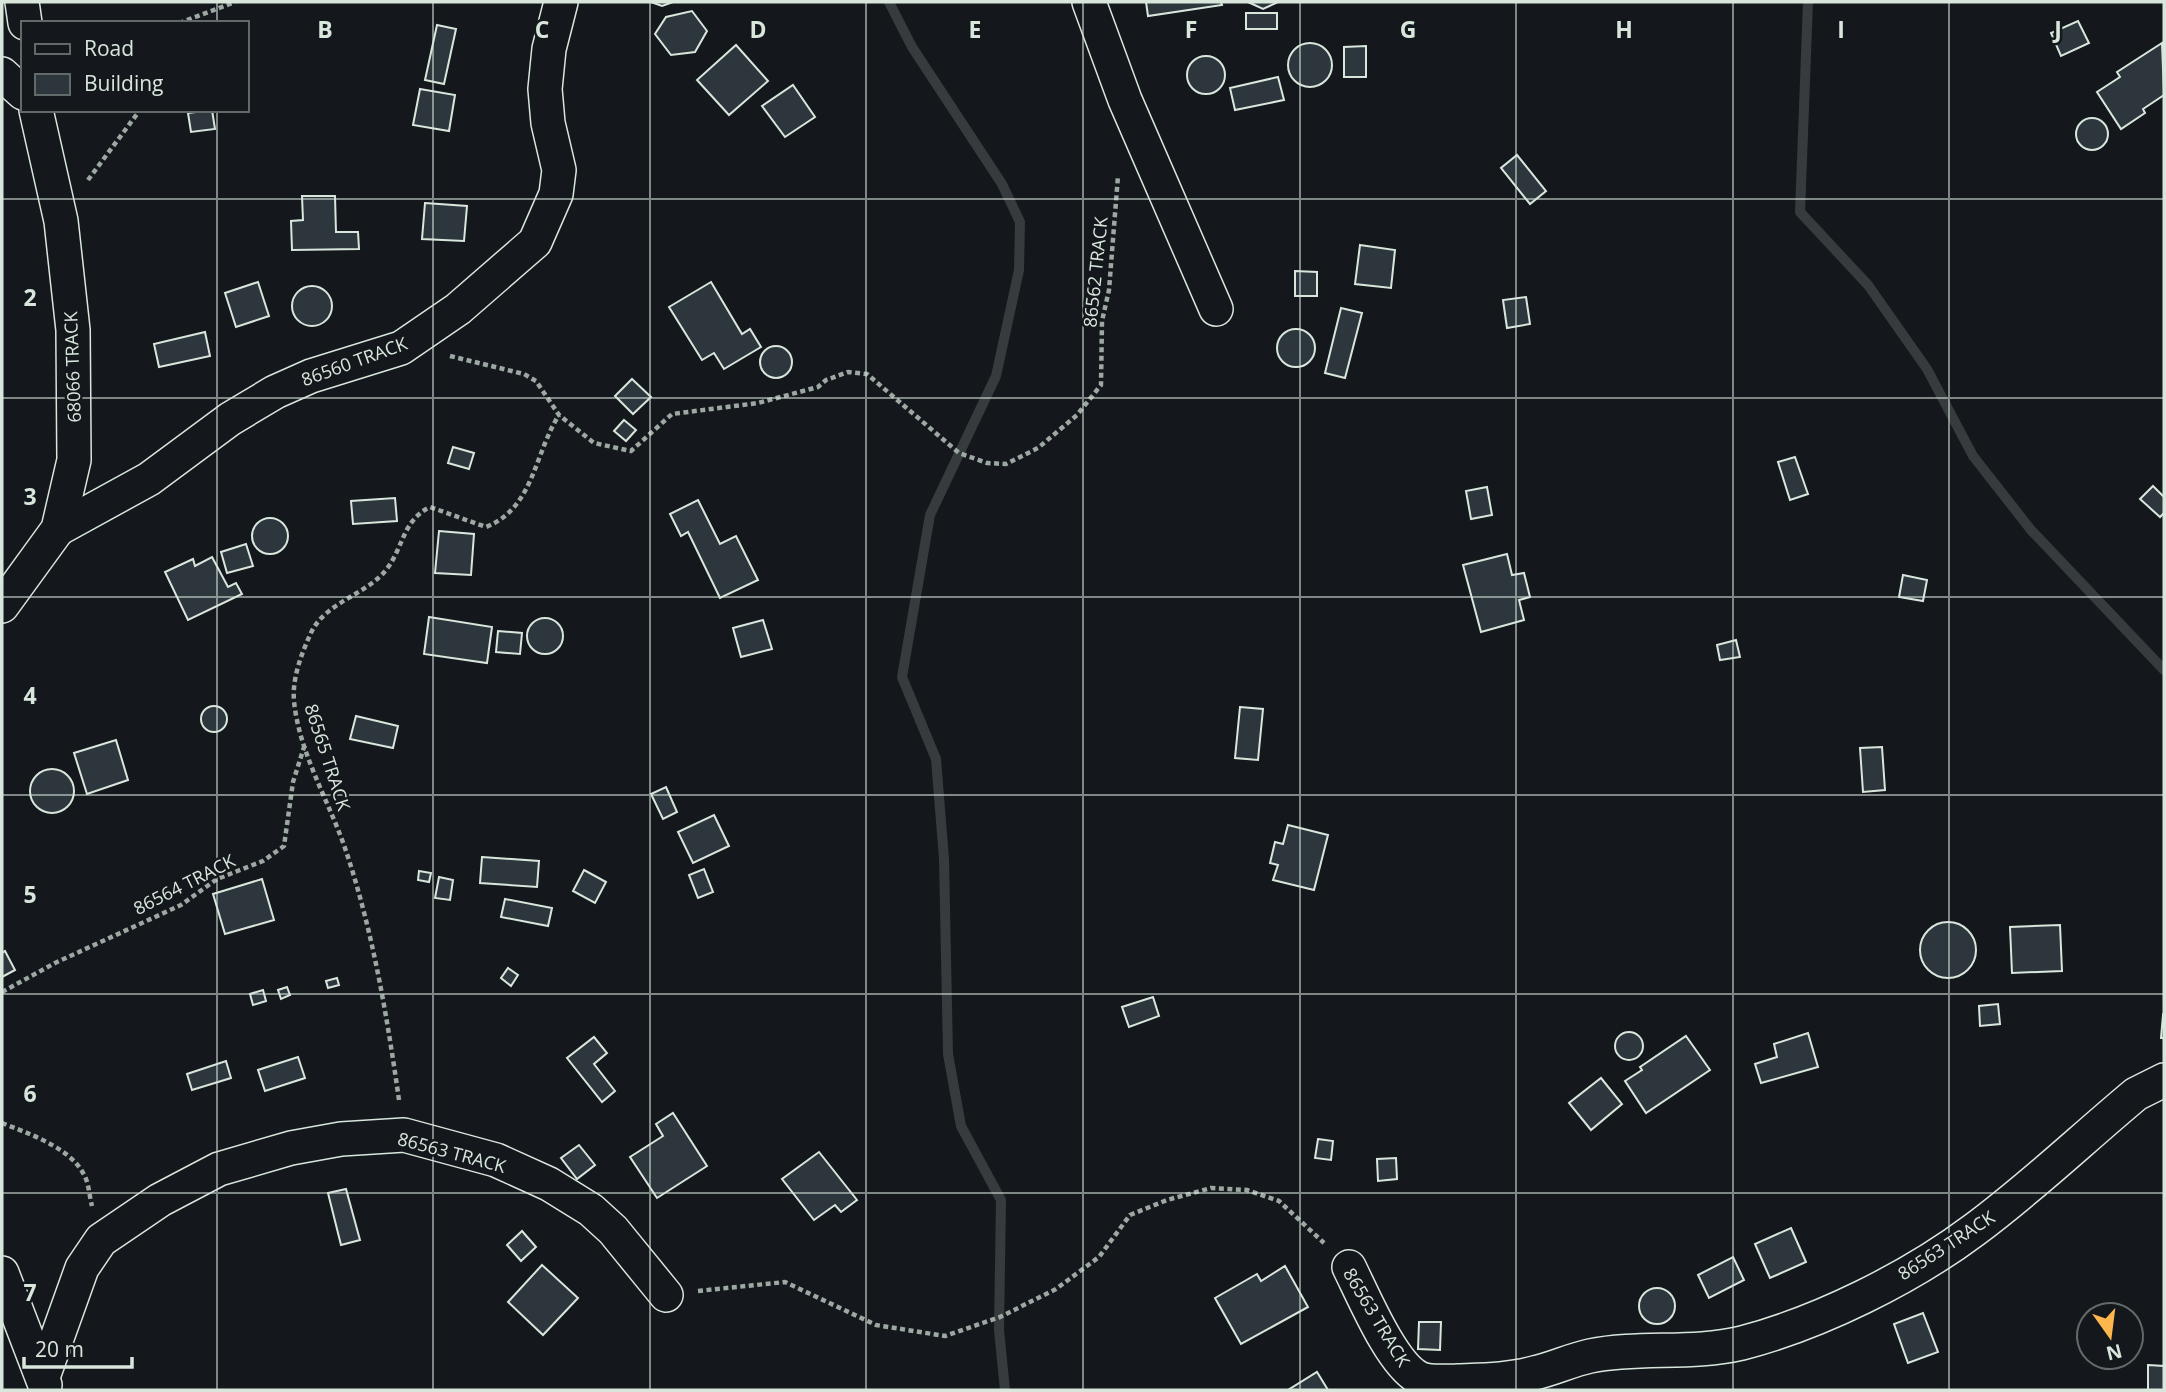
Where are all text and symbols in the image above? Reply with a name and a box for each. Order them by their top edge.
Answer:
text: B [317,13,333,45]
text: C [535,13,549,45]
text: D [749,13,767,45]
text: E [969,13,981,45]
text: F [1185,13,1197,45]
text: G [1400,13,1416,45]
text: H [1615,13,1633,45]
text: I [1837,13,1845,45]
text: J [2052,13,2062,45]
legend [21,21,248,112]
text: Road [84,34,134,62]
text: Building [84,69,163,97]
street label: 86562 TRACK [1077,215,1113,328]
text: 2 [23,281,37,313]
street label: 68066 TRACK [58,310,86,423]
street label: 86560 TRACK [298,330,411,391]
text: 3 [23,480,37,512]
text: 4 [23,679,37,711]
street label: 86565 TRACK [299,701,357,814]
street label: 86564 TRACK [129,848,240,920]
text: 5 [23,878,37,910]
text: 6 [23,1077,37,1109]
street label: 86563 TRACK [395,1126,510,1178]
street label: 86563 TRACK [1893,1204,2000,1285]
street label: 86563 TRACK [1338,1263,1416,1372]
text: 7 [23,1276,37,1308]
north arrow [2075,1301,2145,1371]
scale bar [24,1326,133,1370]
text: 20 m [35,1335,84,1363]
text: N [2103,1338,2125,1367]

